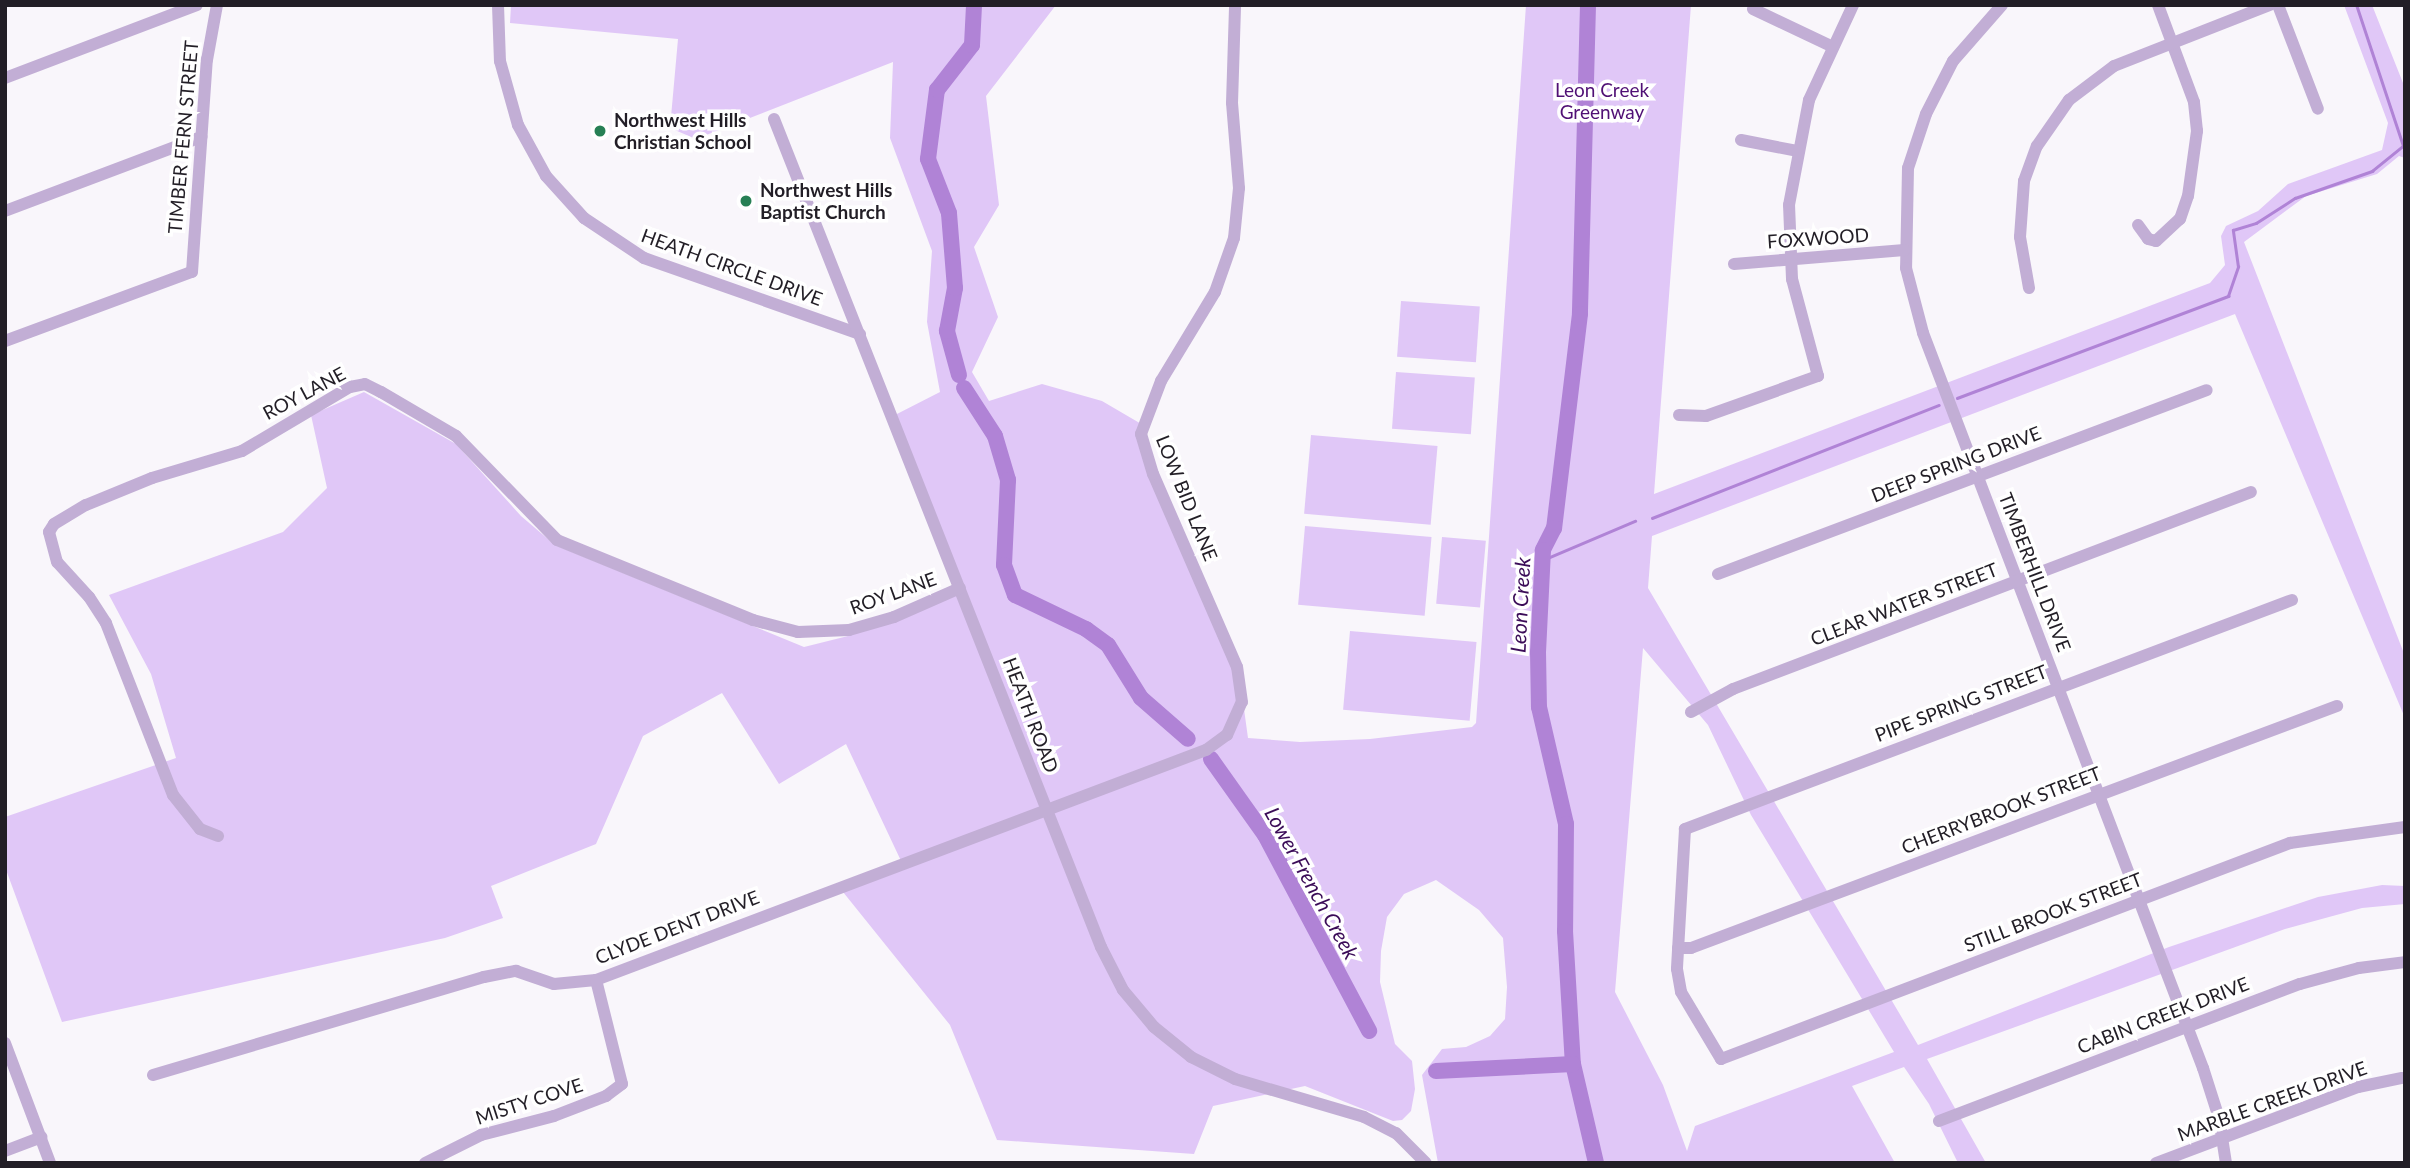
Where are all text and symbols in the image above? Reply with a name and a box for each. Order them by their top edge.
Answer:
street label: TIMBER FERN STREET [163,39,203,235]
park label: Leon Creek Greenway [1555,79,1649,123]
place label: Northwest Hills Christian School [614,109,752,153]
marker: Northwest Hills Christian School [592,123,608,139]
place label: Northwest Hills Baptist Church [760,179,892,223]
marker: Northwest Hills Baptist Church [738,193,754,209]
street label: FOXWOOD [1766,223,1870,253]
street label: HEATH CIRCLE DRIVE [638,224,826,310]
street label: ROY LANE [258,362,350,424]
street label: DEEP SPRING DRIVE [1868,421,2044,507]
street label: LOW BID LANE [1151,432,1223,564]
street label: TIMBERHILL DRIVE [1994,489,2076,655]
water label: Leon Creek [1505,556,1535,654]
street label: CLEAR WATER STREET [1807,558,2001,650]
street label: ROY LANE [846,567,940,619]
street label: HEATH ROAD [999,654,1063,776]
street label: PIPE SPRING STREET [1872,660,2050,746]
street label: CHERRYBROOK STREET [1898,761,2104,859]
water label: Lower French Creek [1260,802,1364,964]
street label: STILL BROOK STREET [1960,867,2146,957]
street label: CLYDE DENT DRIVE [592,885,762,969]
street label: CABIN CREEK DRIVE [2074,972,2252,1058]
street label: MARBLE CREEK DRIVE [2174,1056,2370,1146]
street label: MISTY COVE [472,1073,586,1129]

